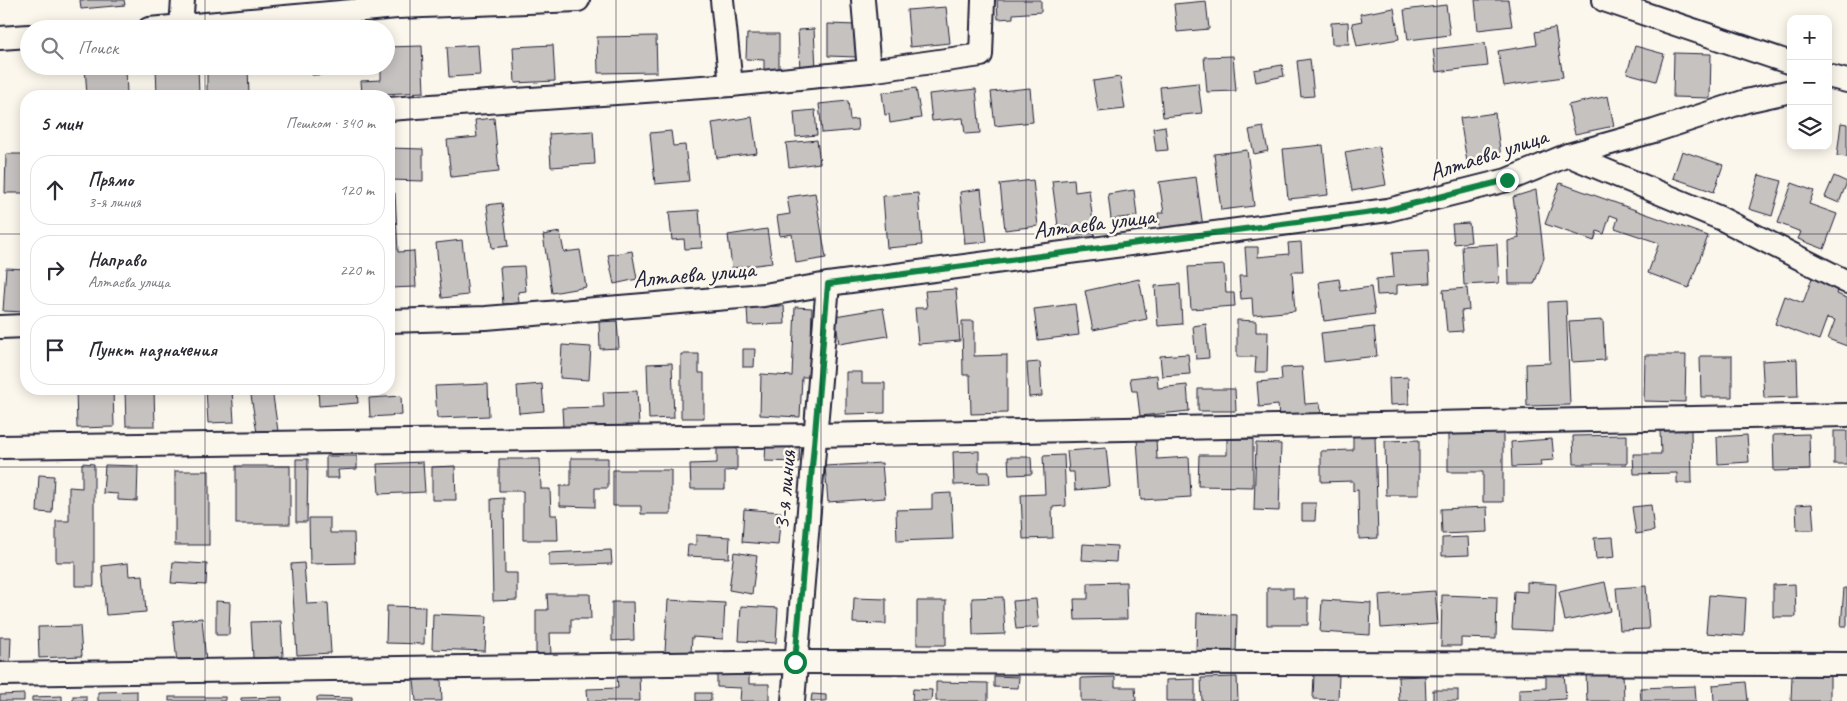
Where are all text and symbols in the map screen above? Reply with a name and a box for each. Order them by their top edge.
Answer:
map controls [1787,15,1832,150]
button: + [1787,15,1832,60]
search box [20,20,395,75]
icon: search [38,34,66,62]
text: Поиск [78,36,118,60]
button: − [1787,60,1832,105]
button: layers [1787,105,1832,150]
text: 5 мин [40,110,82,136]
text: Пешком · 340 m [286,113,375,133]
street label: Алтаева улица [1425,120,1553,187]
text: Прямо [88,168,133,192]
route end [1496,169,1519,192]
icon: ahead [41,176,69,204]
text: 120 m [340,180,374,200]
text: 3-я линия [88,192,141,212]
street label: Алтаева улица [1031,200,1159,245]
text: Направо [88,248,146,272]
street label: Алтаева улица [632,254,759,294]
icon: right [41,256,69,284]
text: 220 m [340,260,374,280]
text: Алтаева улица [88,272,170,292]
icon: arrive [41,336,69,364]
text: Пункт назначения [88,338,217,362]
street label: 3-я линия [766,448,803,531]
route start [784,651,807,674]

